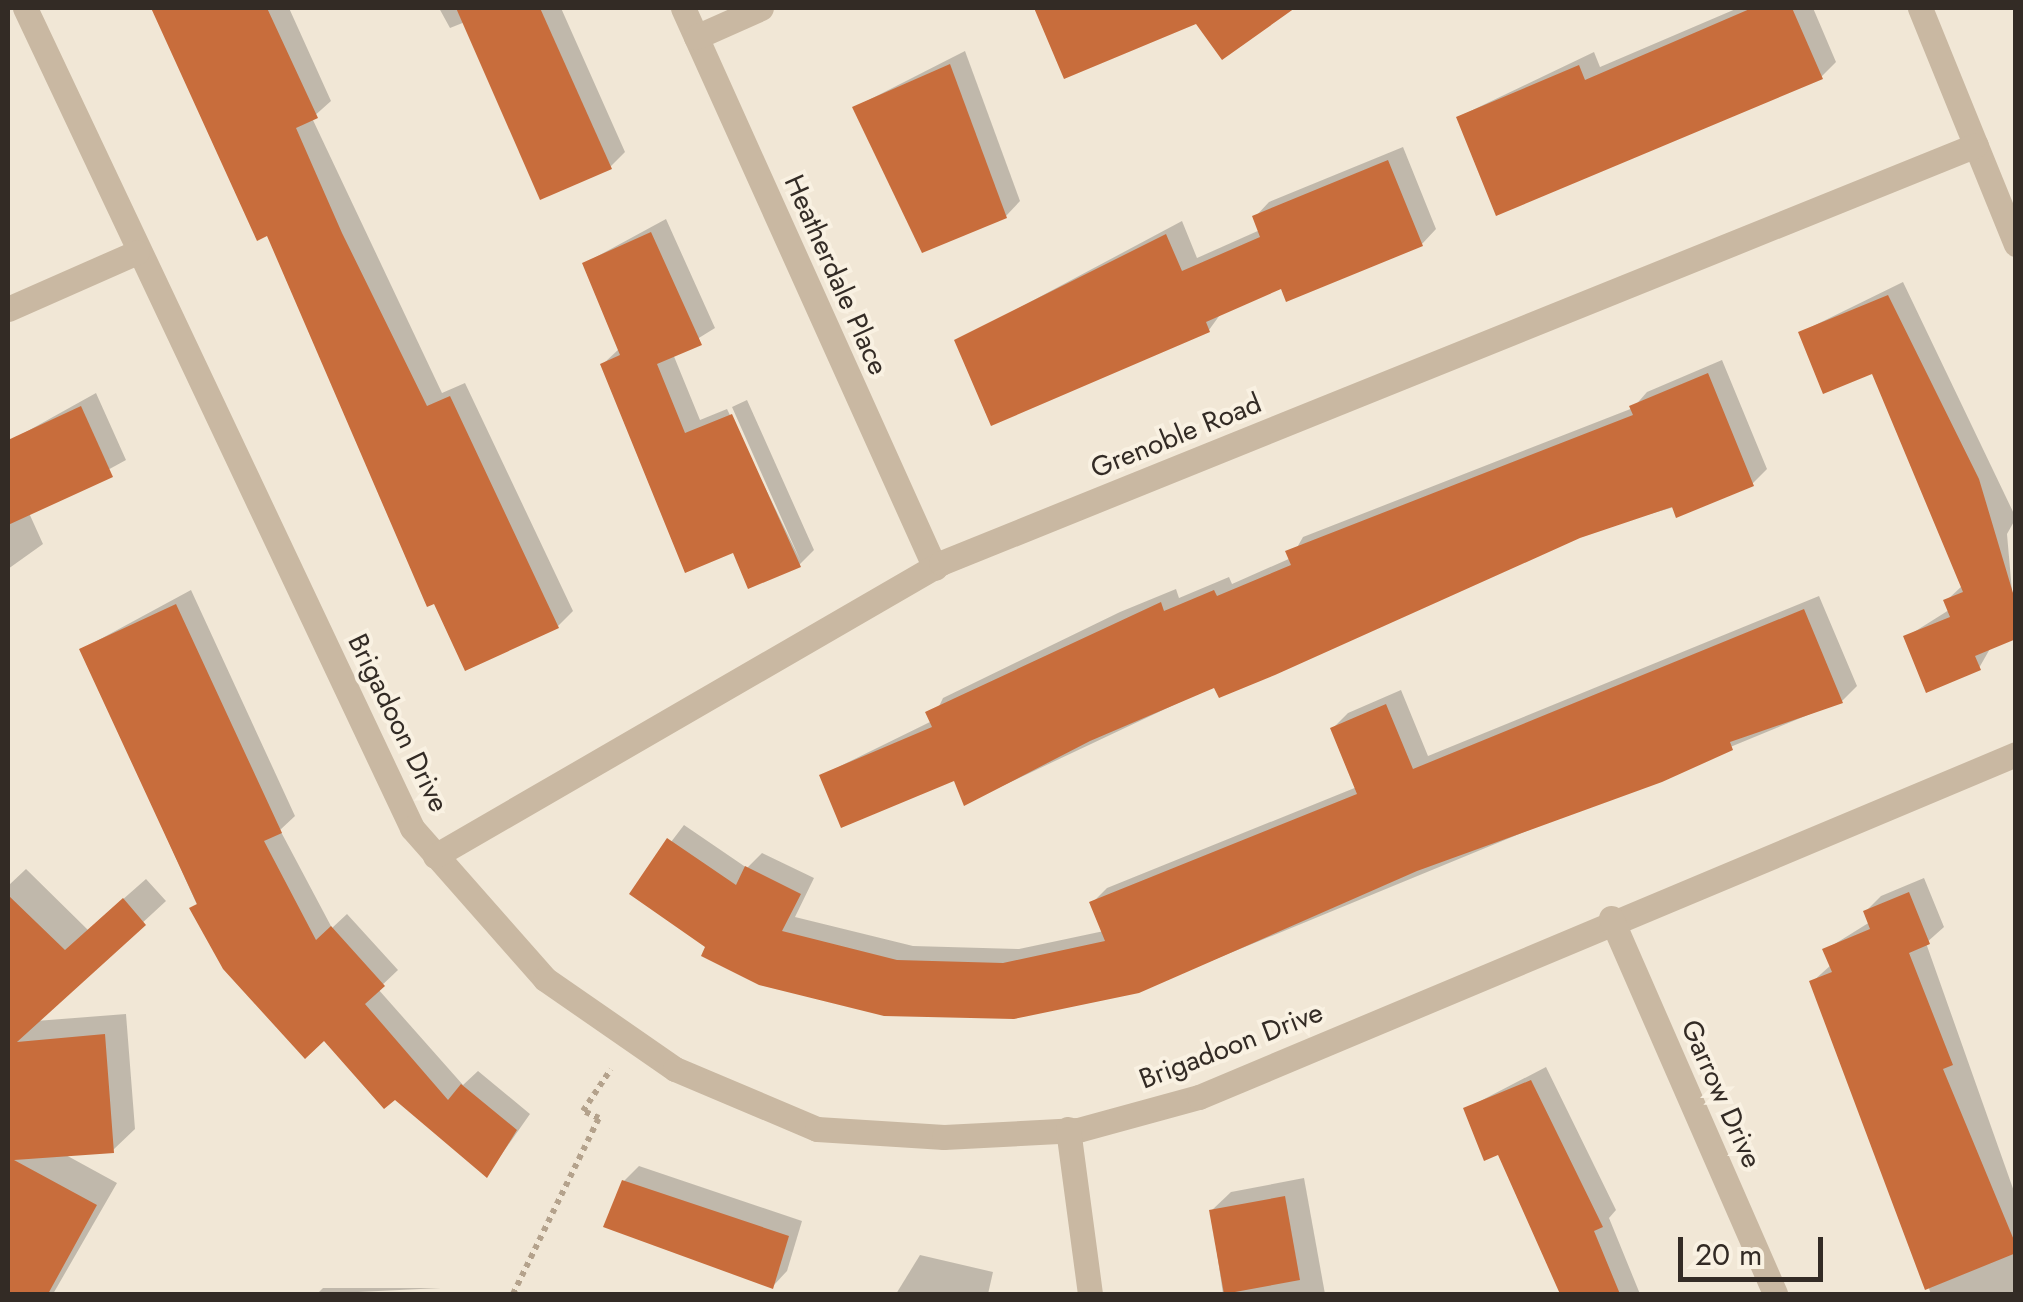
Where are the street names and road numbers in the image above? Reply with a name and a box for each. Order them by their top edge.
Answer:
street label: Heatherdale Place [777,170,895,380]
street label: Grenoble Road [1086,387,1266,485]
street label: Brigadoon Drive [340,629,456,817]
street label: Brigadoon Drive [1135,996,1327,1096]
street label: Garrow Drive [1673,1015,1769,1173]

